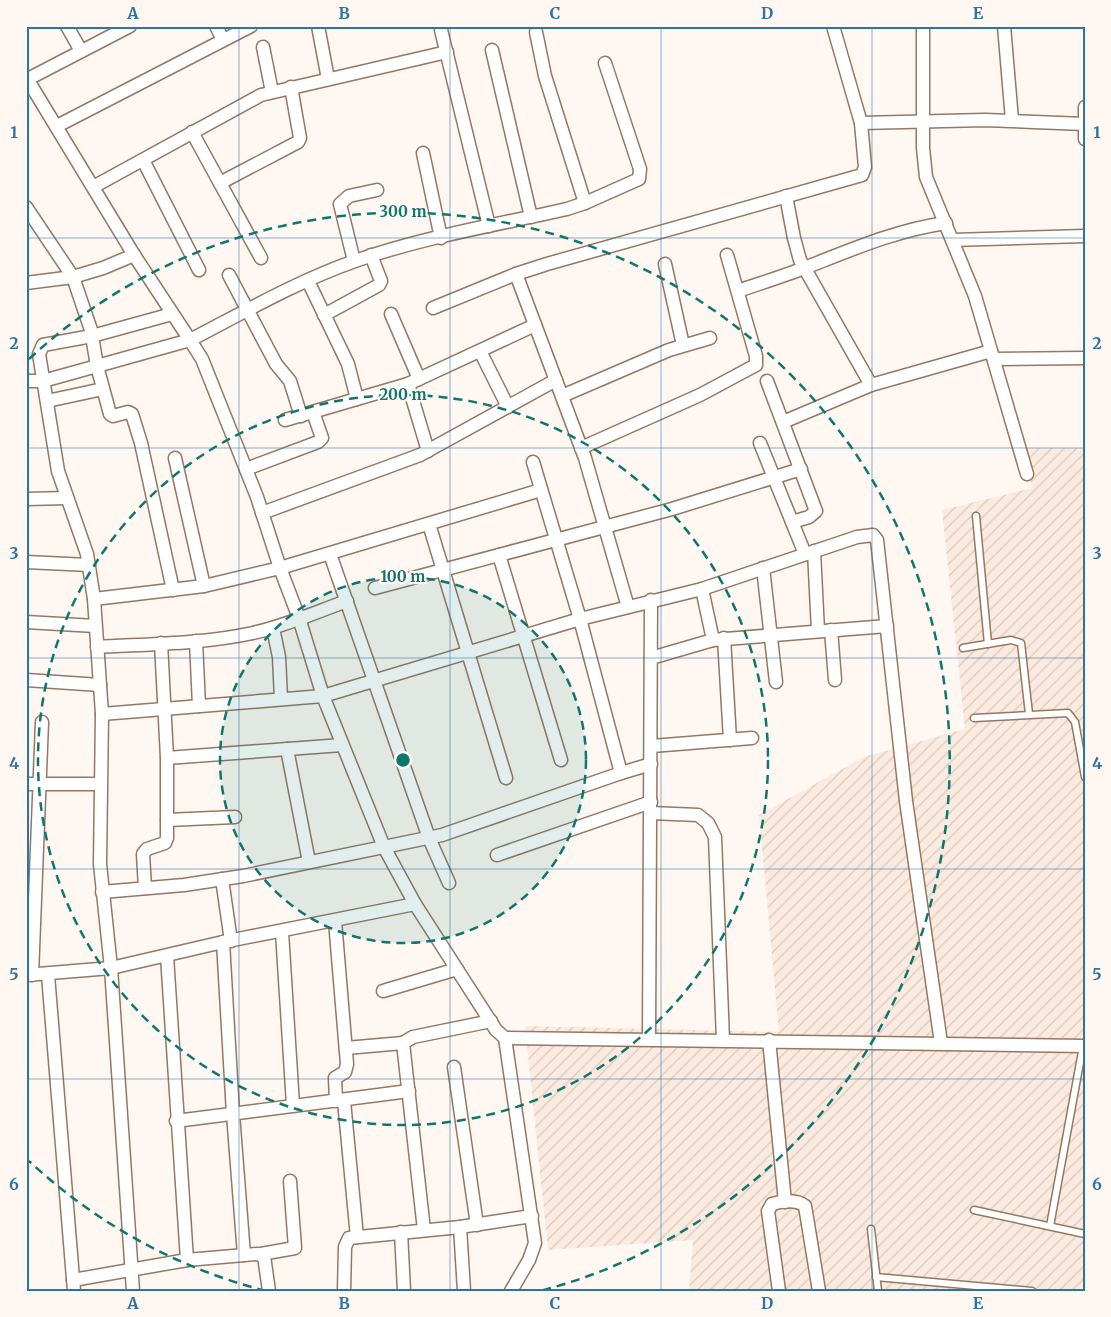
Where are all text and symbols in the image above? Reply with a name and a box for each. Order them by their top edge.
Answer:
text: A [126,3,139,23]
text: B [338,3,350,23]
text: C [550,3,560,23]
text: D [761,3,773,23]
text: E [973,3,984,23]
text: 1 [10,122,18,142]
text: 1 [1093,122,1101,142]
text: 300 m [379,202,427,221]
text: 2 [9,333,19,353]
text: 2 [1092,333,1102,353]
text: 200 m [379,385,427,404]
text: 3 [9,543,19,563]
text: 3 [1092,543,1102,563]
text: 100 m [381,567,425,586]
centre of rings [394,751,412,769]
text: 4 [9,753,19,773]
text: 4 [1092,753,1102,773]
text: 5 [9,964,19,984]
text: 5 [1092,964,1102,984]
text: 6 [9,1174,19,1194]
text: 6 [1092,1174,1102,1194]
text: A [126,1293,139,1313]
text: B [338,1293,350,1313]
text: C [550,1293,560,1313]
text: D [761,1293,773,1313]
text: E [973,1293,984,1313]

